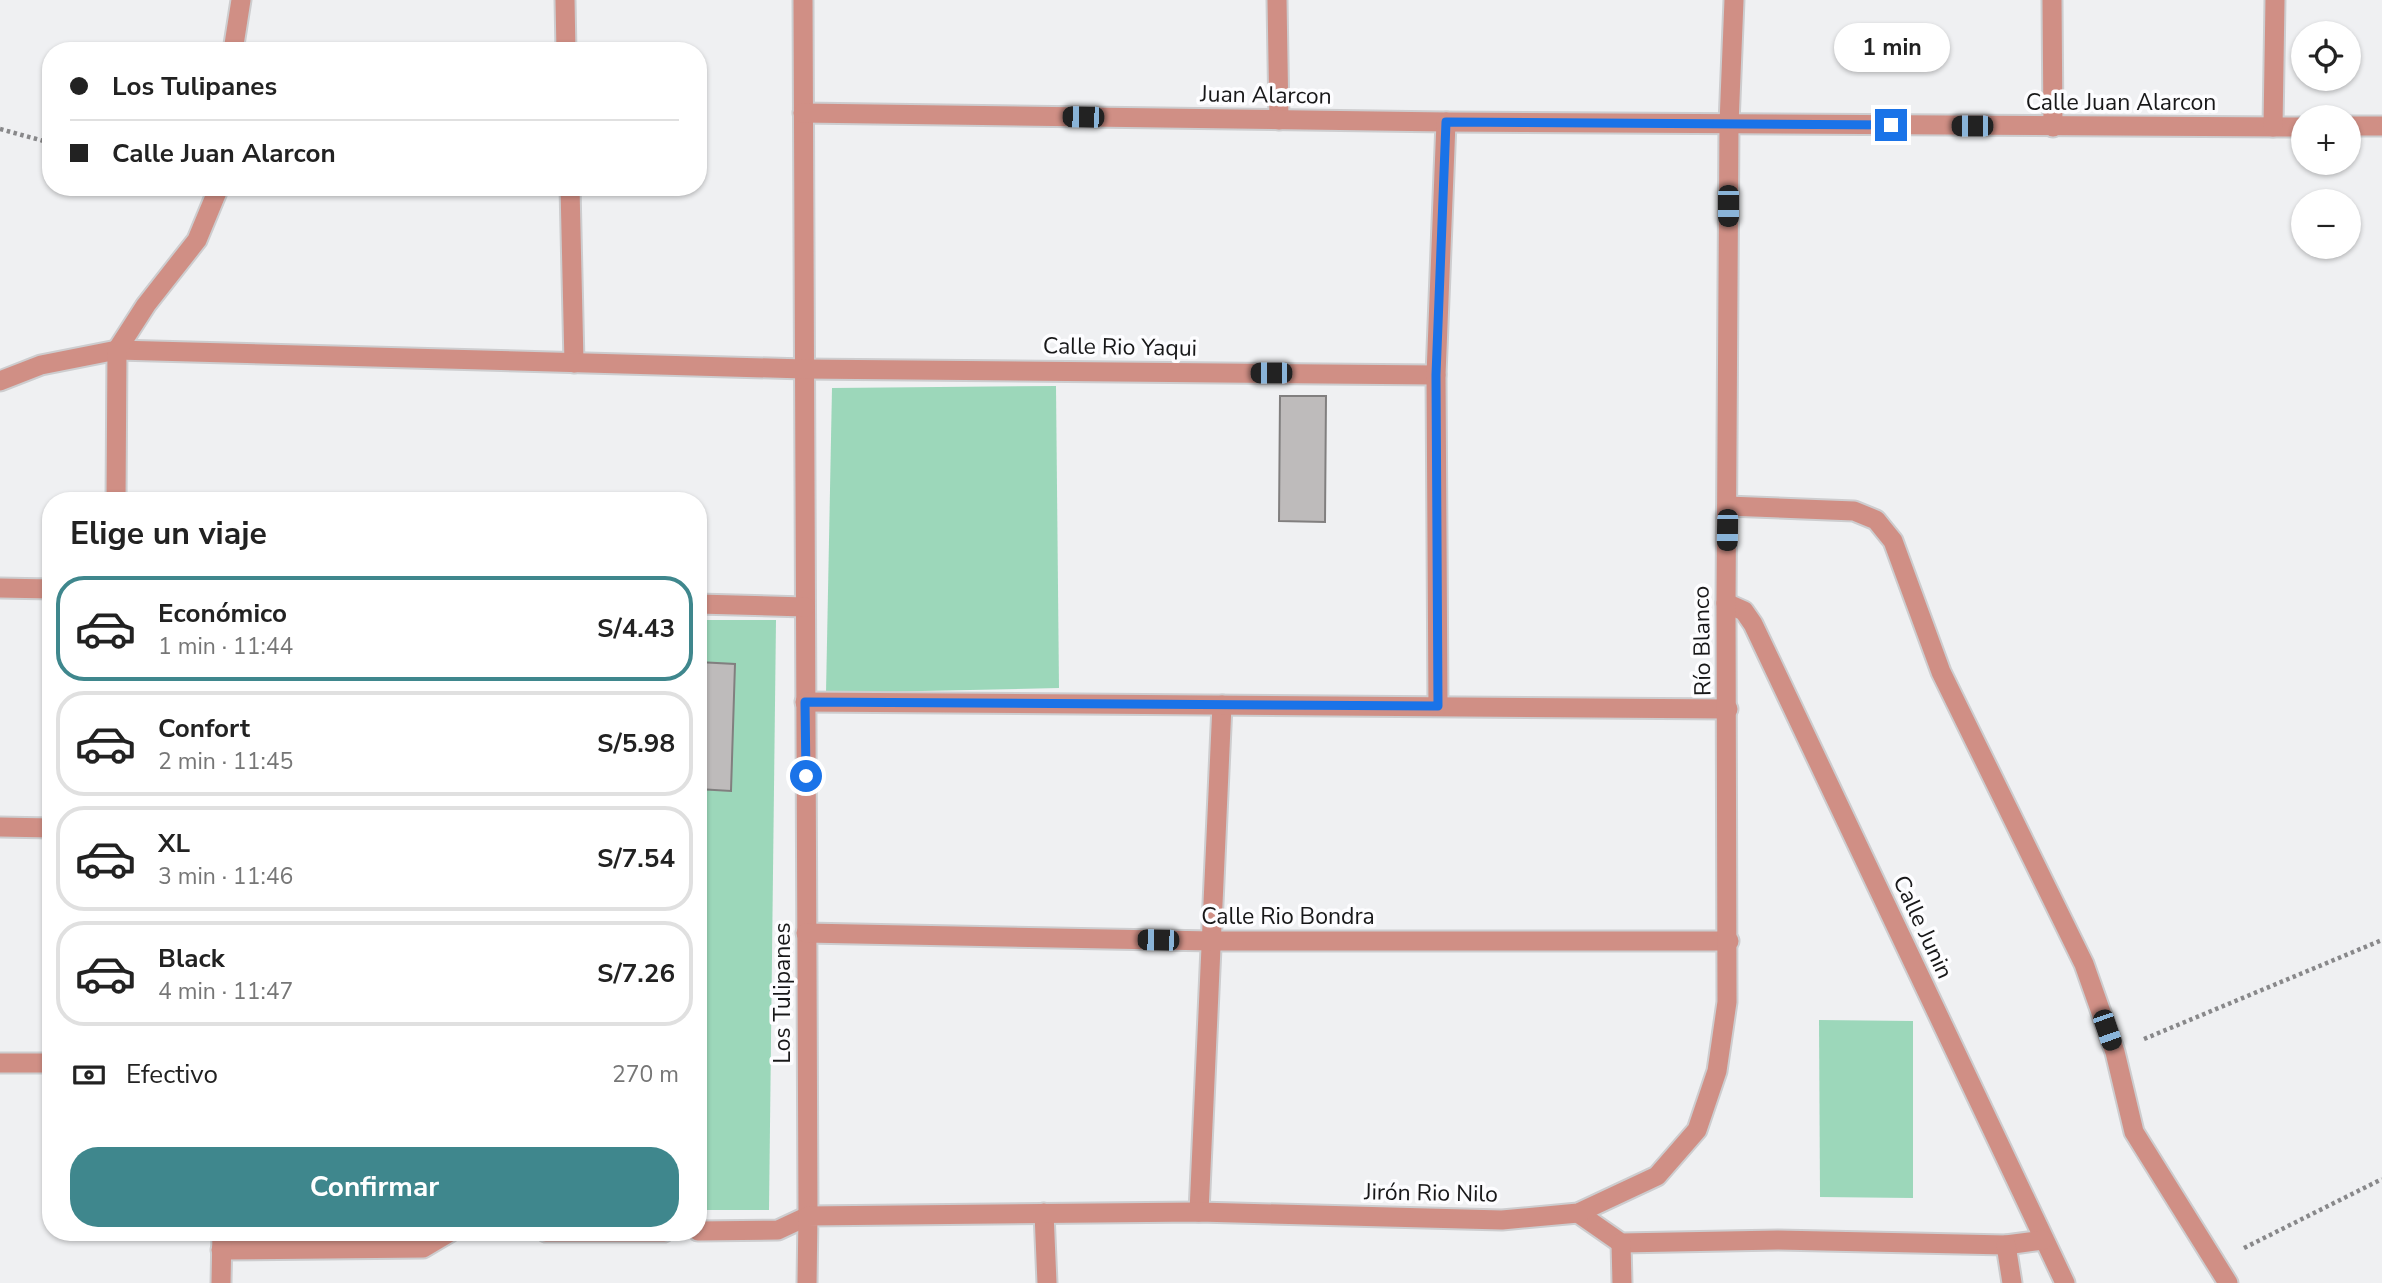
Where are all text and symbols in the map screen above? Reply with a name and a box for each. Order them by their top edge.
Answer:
map controls [2291,21,2361,259]
button: locate [2291,21,2361,91]
callout: 1 min [1833,24,1949,72]
text: 1 min [1862,32,1922,63]
text: Los Tulipanes [112,69,277,104]
street label: Juan Alarcon [1199,78,1332,112]
street label: Calle Juan Alarcon [2026,87,2216,118]
button: + [2291,105,2361,175]
car [1062,106,1105,128]
route end [1875,109,1907,141]
car [1952,116,1994,137]
text: Calle Juan Alarcon [112,136,336,171]
car [1718,185,1739,227]
button: − [2291,189,2361,259]
street label: Calle Rio Yaqui [1043,330,1197,364]
car [1251,363,1293,384]
car [1717,509,1738,551]
text: Elige un viaje [70,512,267,555]
street label: Río Blanco [1686,586,1718,696]
text: Económico [158,596,287,631]
icon: car [74,597,137,660]
text: S/4.43 [597,611,675,646]
text: 1 min · 11:44 [158,631,293,662]
text: Confort [158,711,250,746]
icon: car [74,712,137,775]
text: S/5.98 [597,726,675,761]
text: 2 min · 11:45 [158,746,293,777]
route start [790,760,822,792]
text: XL [158,826,190,861]
icon: car [74,827,137,890]
text: S/7.54 [597,841,675,876]
text: 3 min · 11:46 [158,861,293,892]
street label: Calle Junin [1886,870,1960,984]
street label: Calle Rio Bondra [1201,901,1375,932]
street label: Los Tulipanes [767,922,798,1064]
car [1137,929,1180,951]
text: Black [158,941,225,976]
icon: car [74,942,137,1005]
text: S/7.26 [597,956,675,991]
text: 4 min · 11:47 [158,976,293,1007]
car [2091,1007,2124,1053]
icon: cash [70,1056,108,1094]
text: Efectivo [126,1057,218,1092]
text: 270 m [612,1059,679,1090]
button: Confirmar [70,1147,679,1227]
street label: Jirón Rio Nilo [1363,1176,1498,1210]

